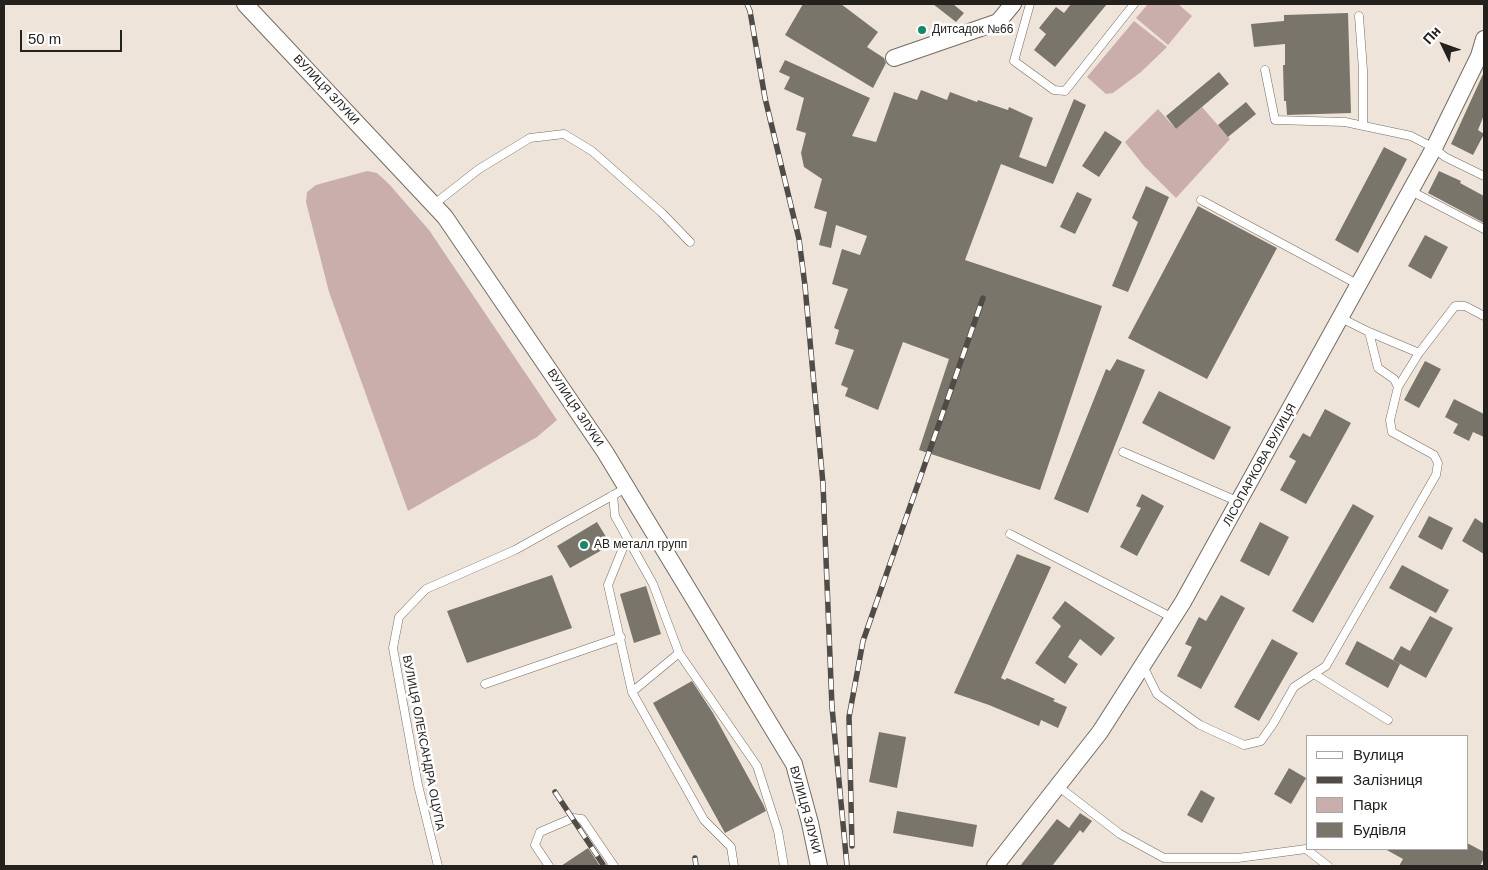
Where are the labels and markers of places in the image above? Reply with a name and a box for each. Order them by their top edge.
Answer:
place label: Дитсадок №66 [932,23,1013,37]
marker: Дитсадок №66 [916,24,928,36]
place label: АВ металл групп [594,538,687,552]
marker: АВ металл групп [578,539,590,551]

